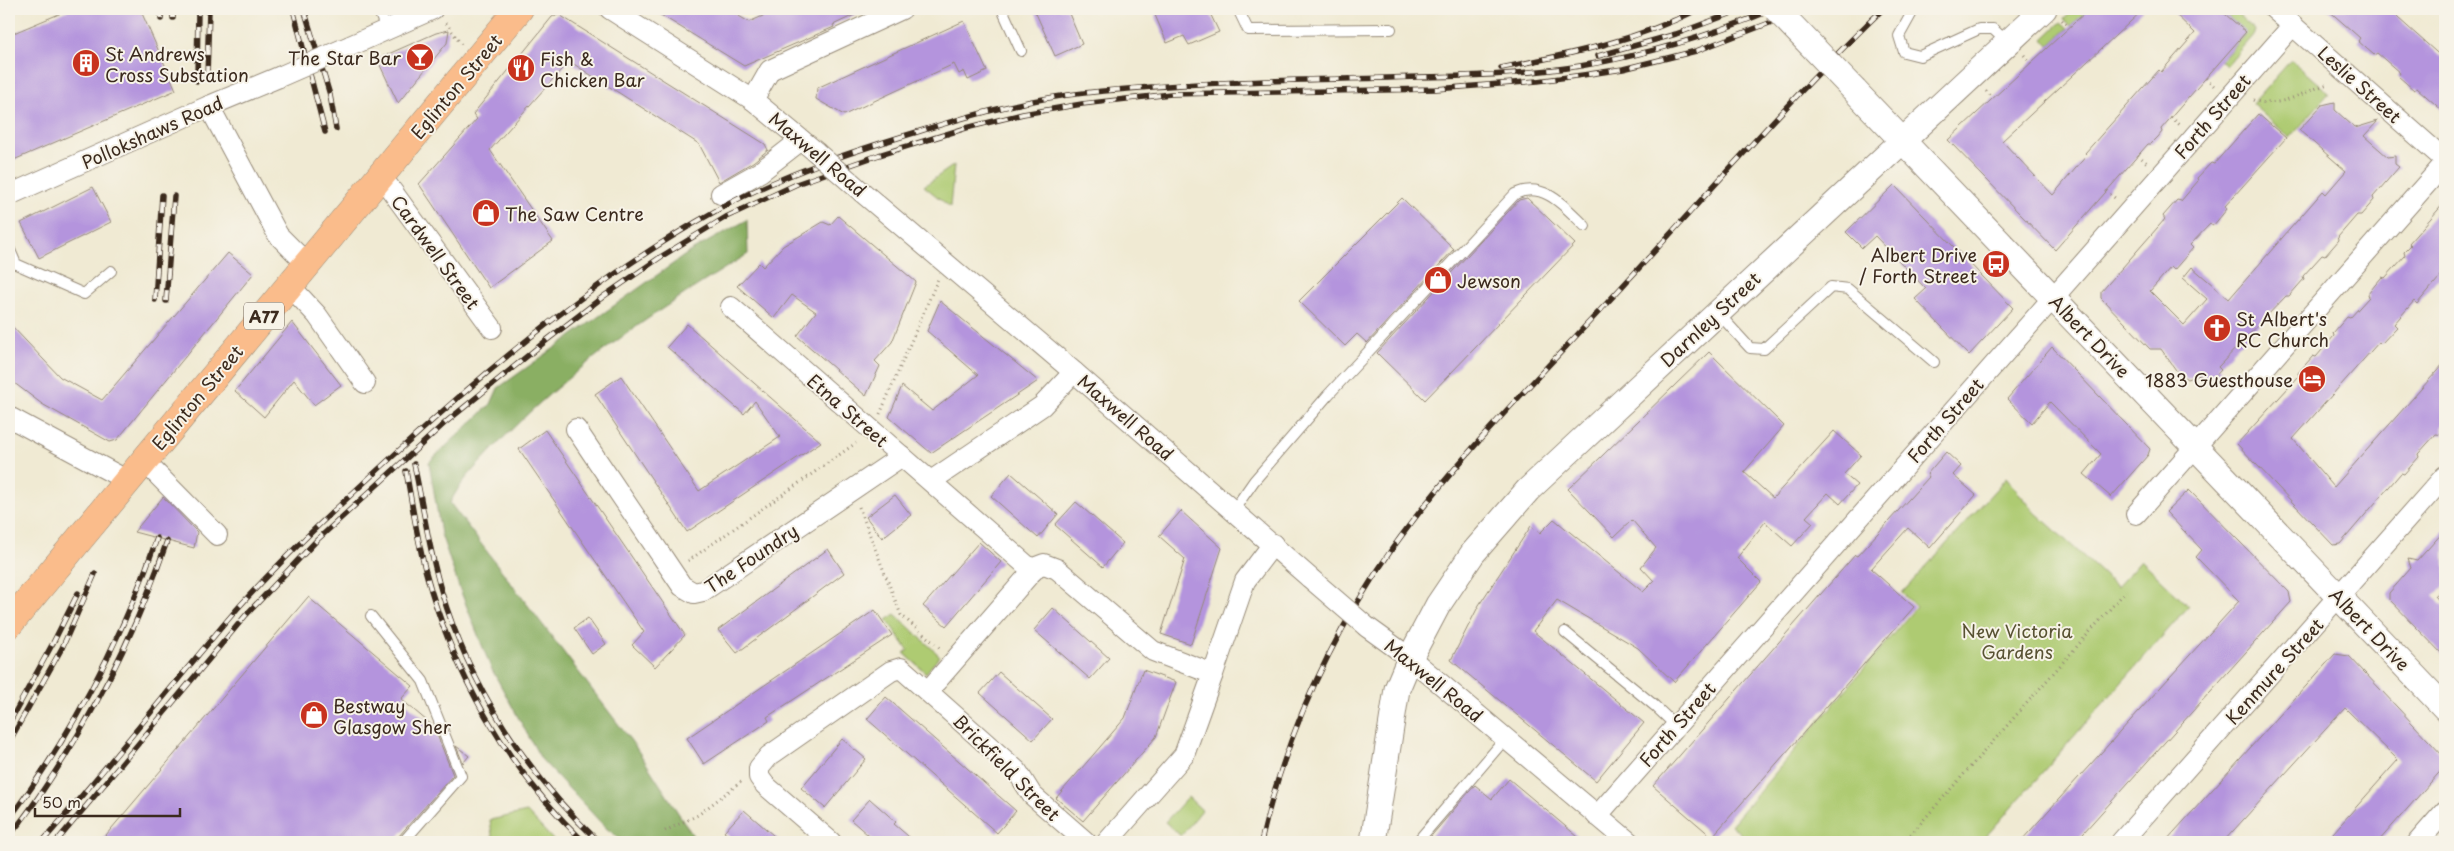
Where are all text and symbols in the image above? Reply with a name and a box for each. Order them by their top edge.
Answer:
street label: Eglinton Street [404,28,508,144]
street label: Leslie Street [2312,39,2408,129]
place label: St Andrews Cross Substation [105,40,249,88]
bar icon: The Star Bar [405,42,435,72]
place label: The Star Bar [288,44,401,71]
place label: Fish & Chicken Bar [540,45,646,93]
building icon: St Andrews Cross Substation [71,48,101,78]
restaurant icon: Fish & Chicken Bar [506,53,536,83]
street label: Forth Street [2167,68,2257,164]
street label: Pollokshaws Road [77,89,227,175]
street label: Maxwell Road [763,105,873,203]
street label: Cardwell Street [385,189,487,315]
shop icon: The Saw Centre [471,198,501,228]
place label: The Saw Centre [505,200,644,227]
place label: Albert Drive / Forth Street [1859,241,1977,289]
bus stop icon: Albert Drive / Forth Street [1981,249,2011,279]
shop icon: Jewson [1423,265,1453,295]
street label: Darnley Street [1654,265,1766,373]
place label: Jewson [1457,267,1521,294]
street label: Albert Drive [2043,288,2137,384]
road number: A77 [244,302,284,330]
place label: St Albert's RC Church [2236,305,2329,353]
church icon: St Albert's RC Church [2202,313,2232,343]
street label: Eglinton Street [145,339,249,455]
hotel icon: 1883 Guesthouse [2297,364,2327,394]
place label: 1883 Guesthouse [2145,366,2293,393]
street label: Etna Street [801,367,895,453]
street label: Maxwell Road [1072,368,1180,466]
street label: Forth Street [1900,372,1990,468]
street label: The Foundry [699,517,803,599]
street label: Albert Drive [2323,581,2417,677]
street label: Kenmure Street [2219,612,2329,730]
park label: New Victoria Gardens [1961,617,2073,665]
street label: Maxwell Road [1379,632,1489,728]
street label: Forth Street [1632,676,1722,772]
place label: Bestway Glasgow Sher [333,692,452,740]
shop icon: Bestway Glasgow Sher [299,700,329,730]
street label: Brickfield Street [947,707,1067,827]
scale bar [35,786,180,818]
text: 50 m [42,790,81,813]

